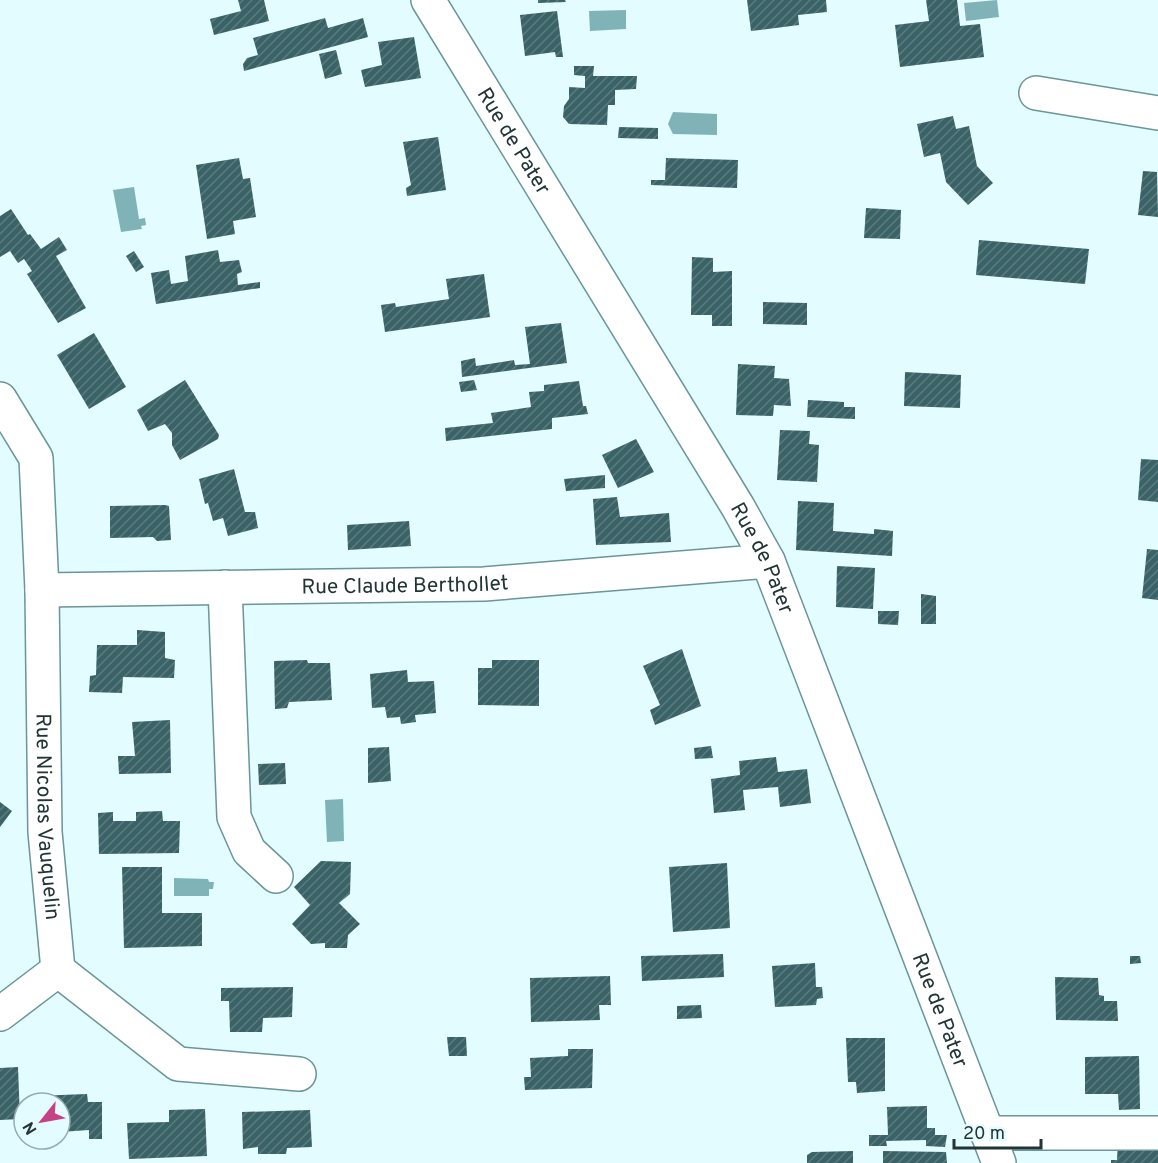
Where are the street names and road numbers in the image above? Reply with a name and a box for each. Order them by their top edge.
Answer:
street label: Rue de Pater [470,83,556,200]
street label: Rue de Pater [723,498,799,618]
street label: Rue Claude Berthollet [301,570,510,601]
street label: Rue Nicolas Vauquelin [29,713,65,921]
street label: Rue de Pater [905,949,973,1072]

